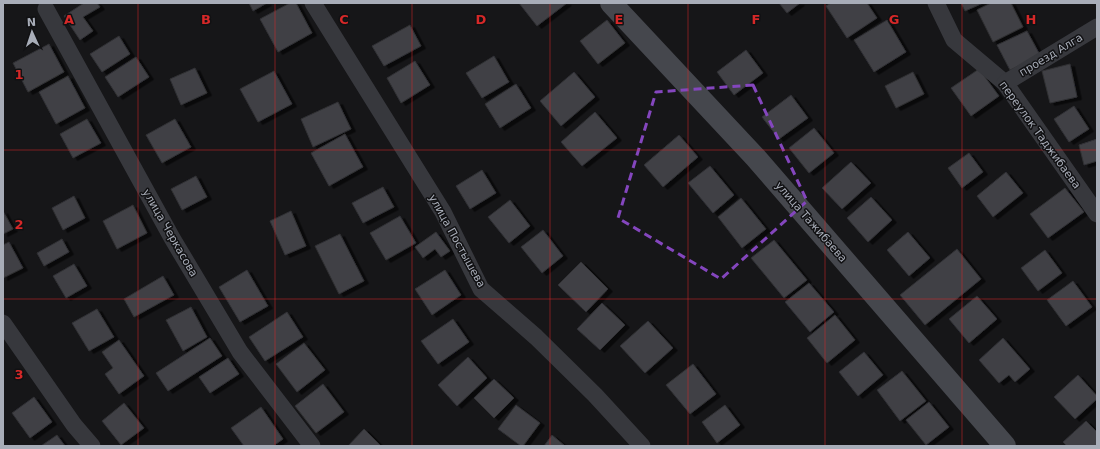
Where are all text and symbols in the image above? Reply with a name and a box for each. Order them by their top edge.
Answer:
north arrow [12,12,52,52]
text: A [64,12,74,27]
text: B [201,12,211,27]
text: C [339,12,349,27]
text: D [476,12,487,27]
text: E [615,12,623,27]
text: F [752,12,760,27]
text: G [889,12,899,27]
text: H [1026,12,1036,27]
text: N [27,16,36,29]
street label: проезд Алга [1017,31,1085,79]
text: 1 [14,67,24,82]
street label: переулок Таджибаева [997,79,1083,191]
street label: улица Тажибаева [772,179,850,265]
street label: улица Черкасова [140,187,200,279]
street label: улица Постышева [426,192,488,290]
text: 2 [14,217,24,232]
text: 3 [14,367,24,382]

